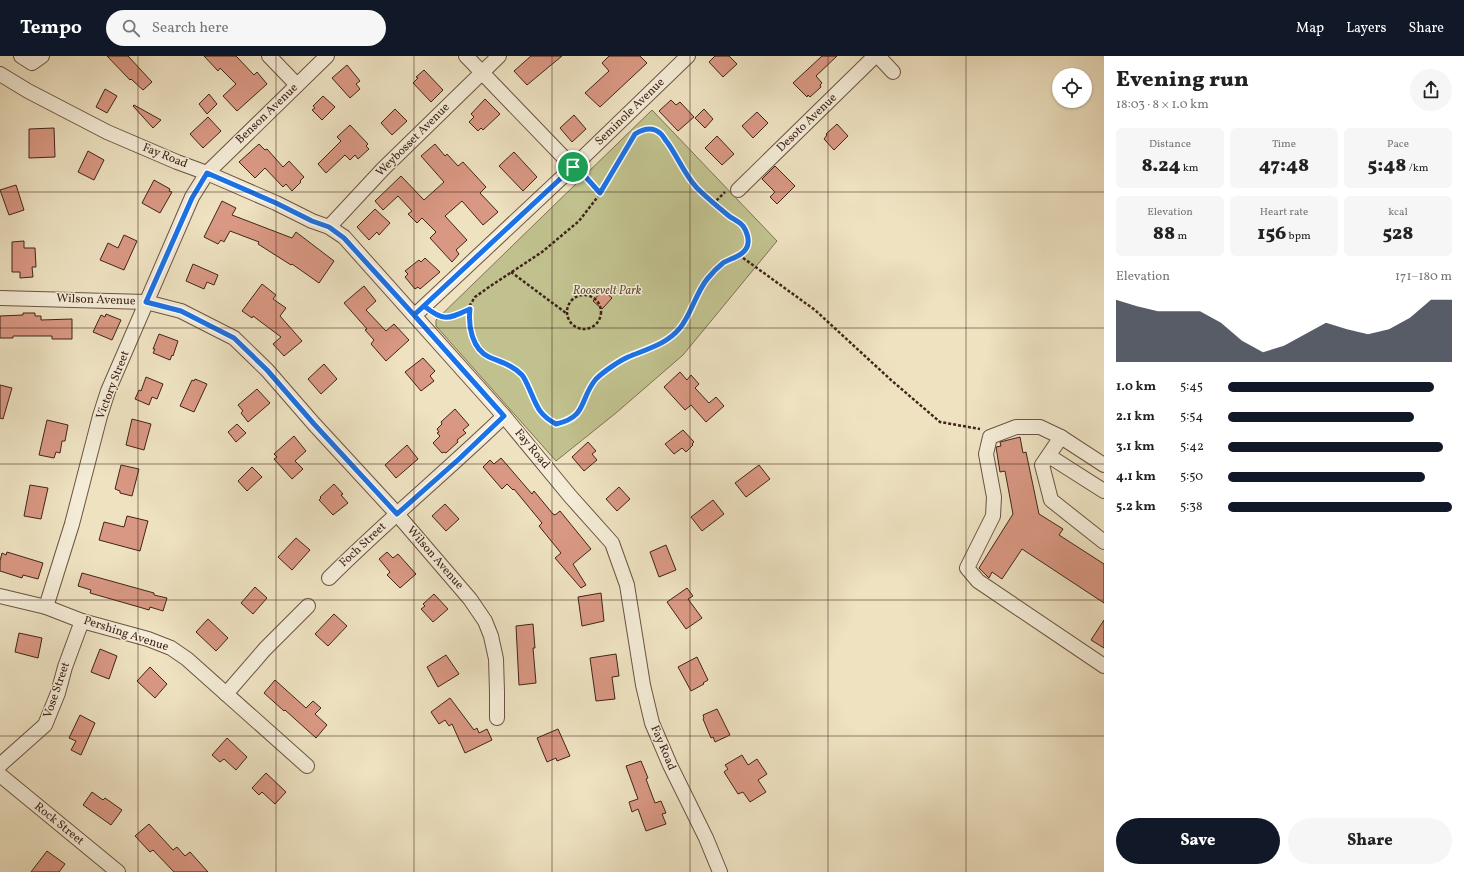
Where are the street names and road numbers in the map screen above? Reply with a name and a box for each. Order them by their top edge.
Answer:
street label: Seminole Avenue [592,74,668,149]
street label: Benson Avenue [232,80,302,148]
street label: Desoto Avenue [773,90,841,156]
street label: Weybosset Avenue [373,100,453,180]
street label: Fay Road [140,140,190,172]
street label: Wilson Avenue [56,291,136,309]
street label: Victory Street [93,348,133,422]
street label: Fay Road [511,426,553,472]
street label: Foch Street [336,519,390,571]
street label: Wilson Avenue [403,523,467,593]
street label: Pershing Avenue [82,613,171,655]
street label: Vose Street [40,660,74,720]
street label: Fay Road [646,723,680,773]
street label: Rock Street [31,799,87,849]

